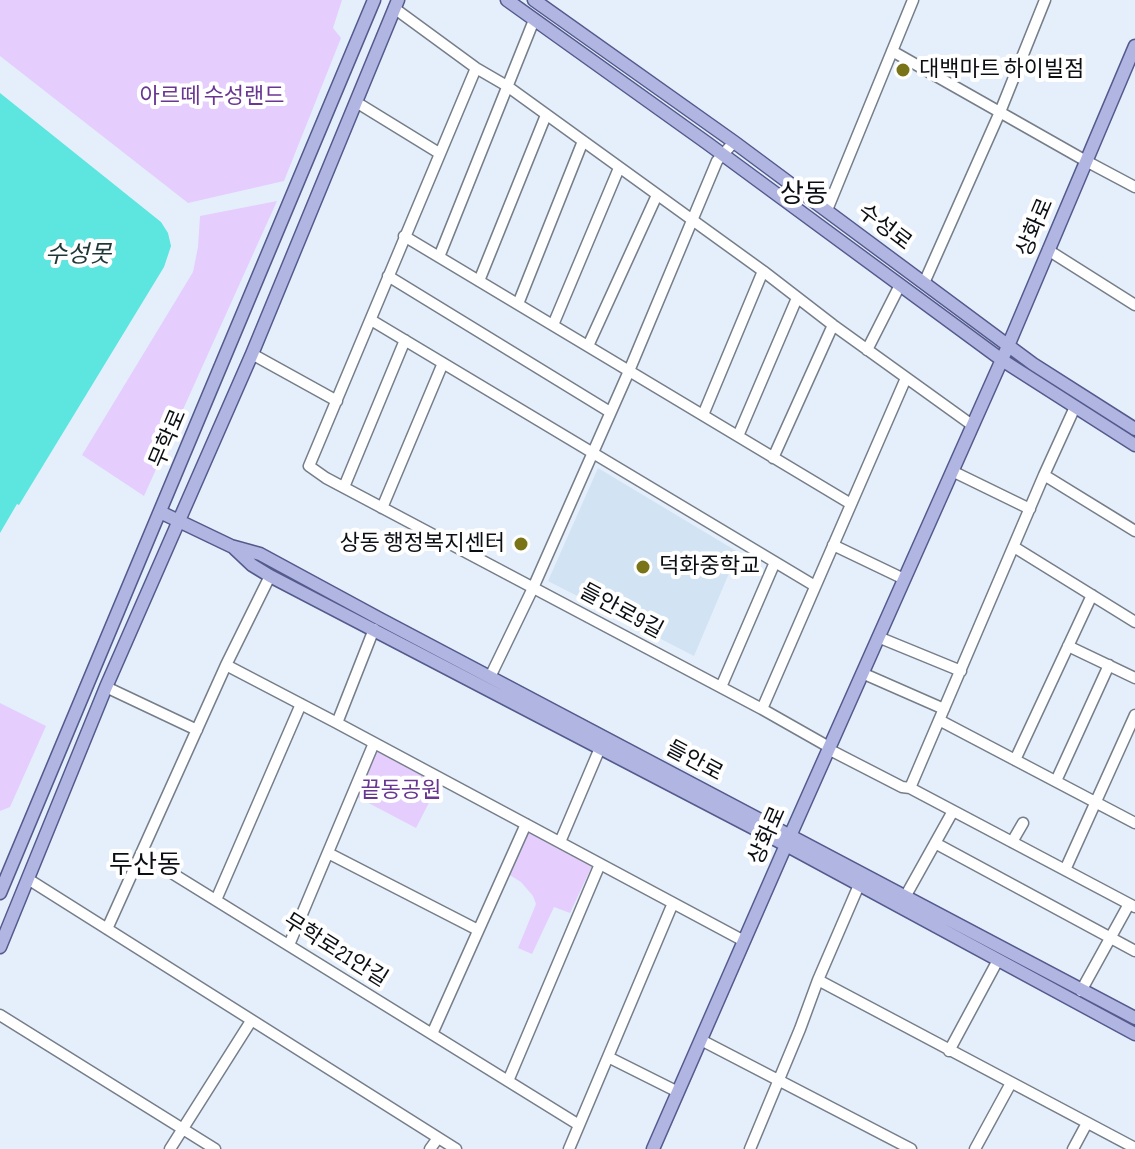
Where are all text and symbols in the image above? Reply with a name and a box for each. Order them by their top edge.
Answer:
place label: 대백마트 하이빌점 [919,57,1084,83]
marker: 대백마트 하이빌점 [894,61,912,79]
park label: 아르떼 수성랜드 [139,84,285,110]
district label: 상동 [780,179,828,211]
street label: 상화로 [1012,195,1060,261]
street label: 수성로 [852,199,916,257]
water label: 수성못 [45,242,111,270]
street label: 무학로 [145,406,193,472]
place label: 상동 행정복지센터 [340,531,505,557]
marker: 상동 행정복지센터 [512,535,530,553]
place label: 덕화중학교 [659,554,760,580]
marker: 덕화중학교 [634,558,652,576]
street label: 들안로9길 [575,579,667,645]
street label: 들안로 [661,736,727,788]
park label: 끝동공원 [361,778,441,804]
street label: 상화로 [744,803,792,869]
district label: 두산동 [109,850,181,882]
street label: 무학로21안길 [278,909,392,993]

